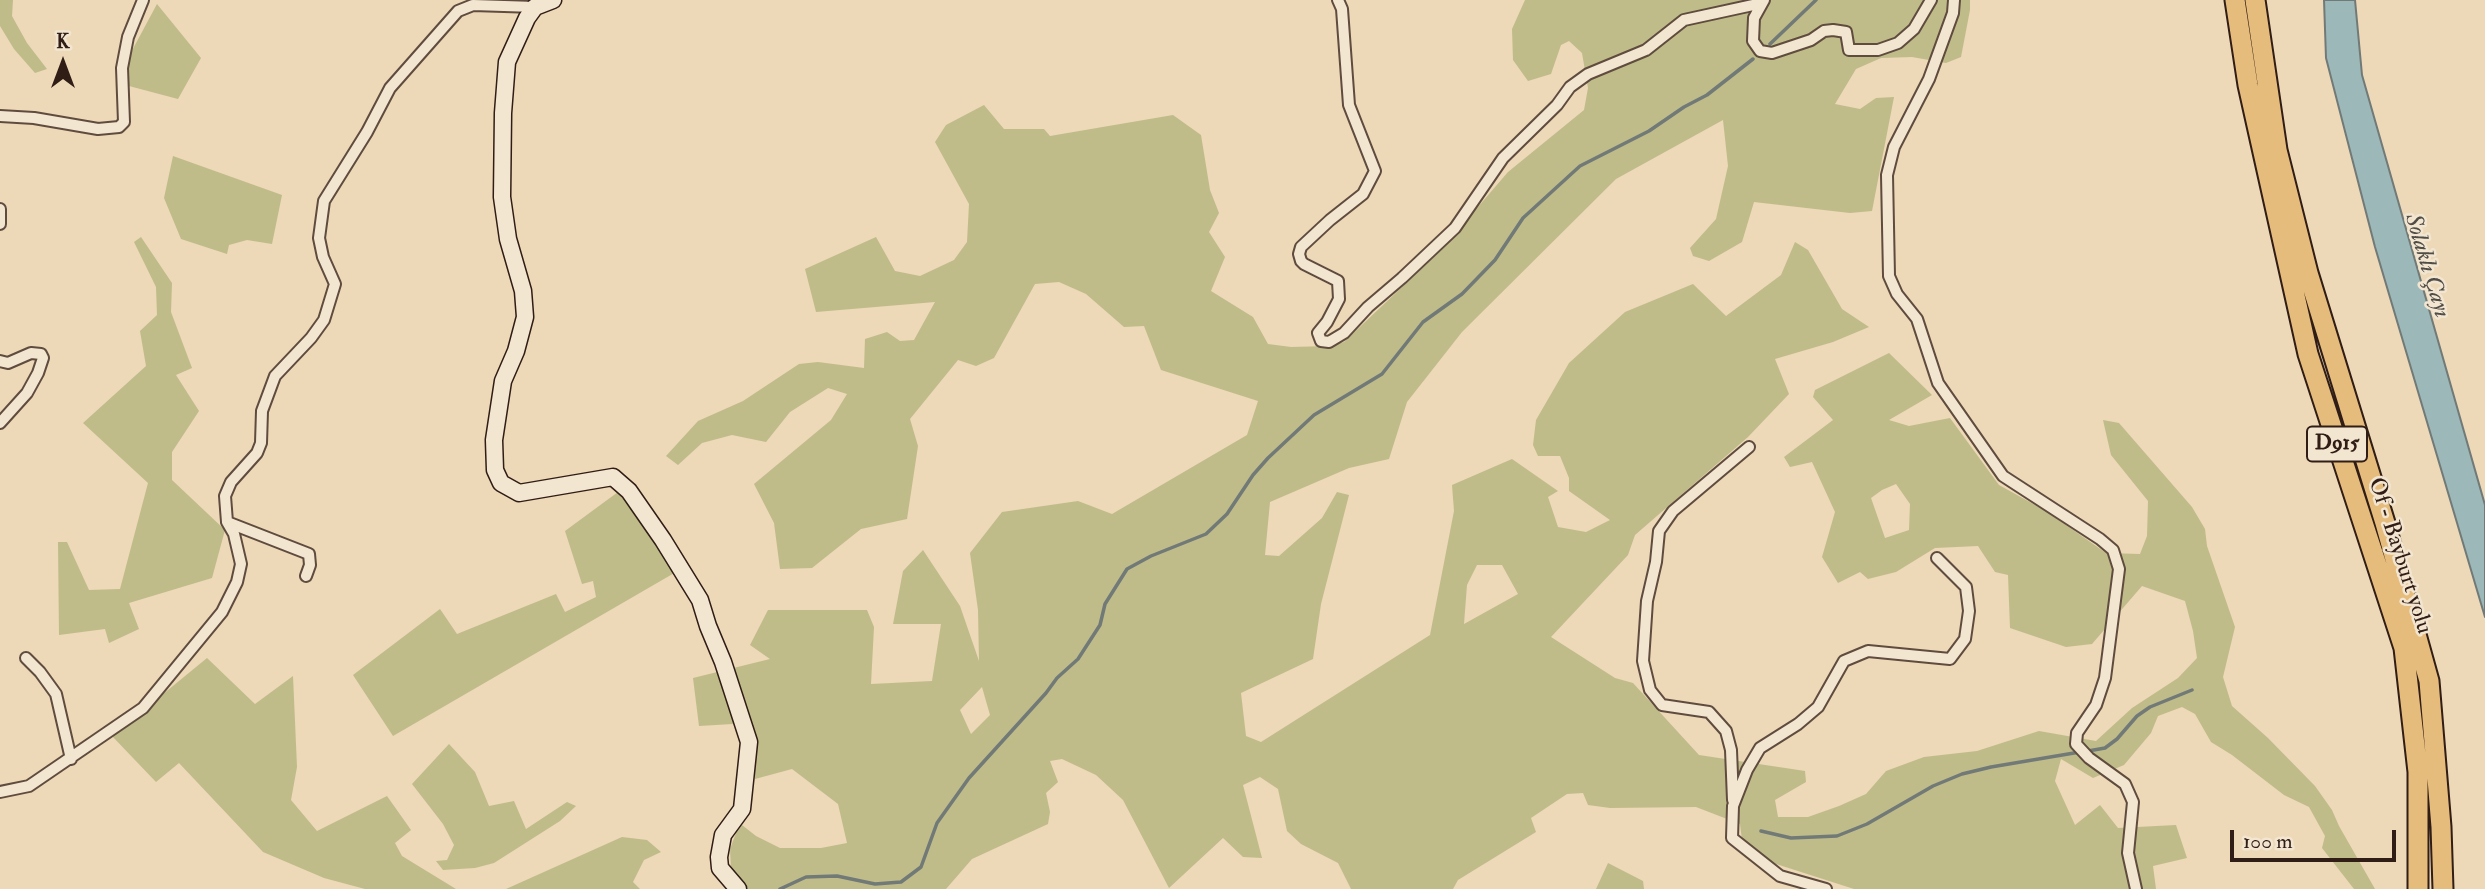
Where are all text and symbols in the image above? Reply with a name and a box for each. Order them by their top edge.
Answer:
north arrow [28,28,98,98]
text: K [56,30,70,54]
water label: Solaklı Çayı [2397,210,2455,322]
road number: D915 [2307,426,2367,462]
street label: Of - Bayburt yolu [2361,474,2437,638]
scale bar [2233,816,2399,860]
text: 100 m [2243,828,2293,855]

